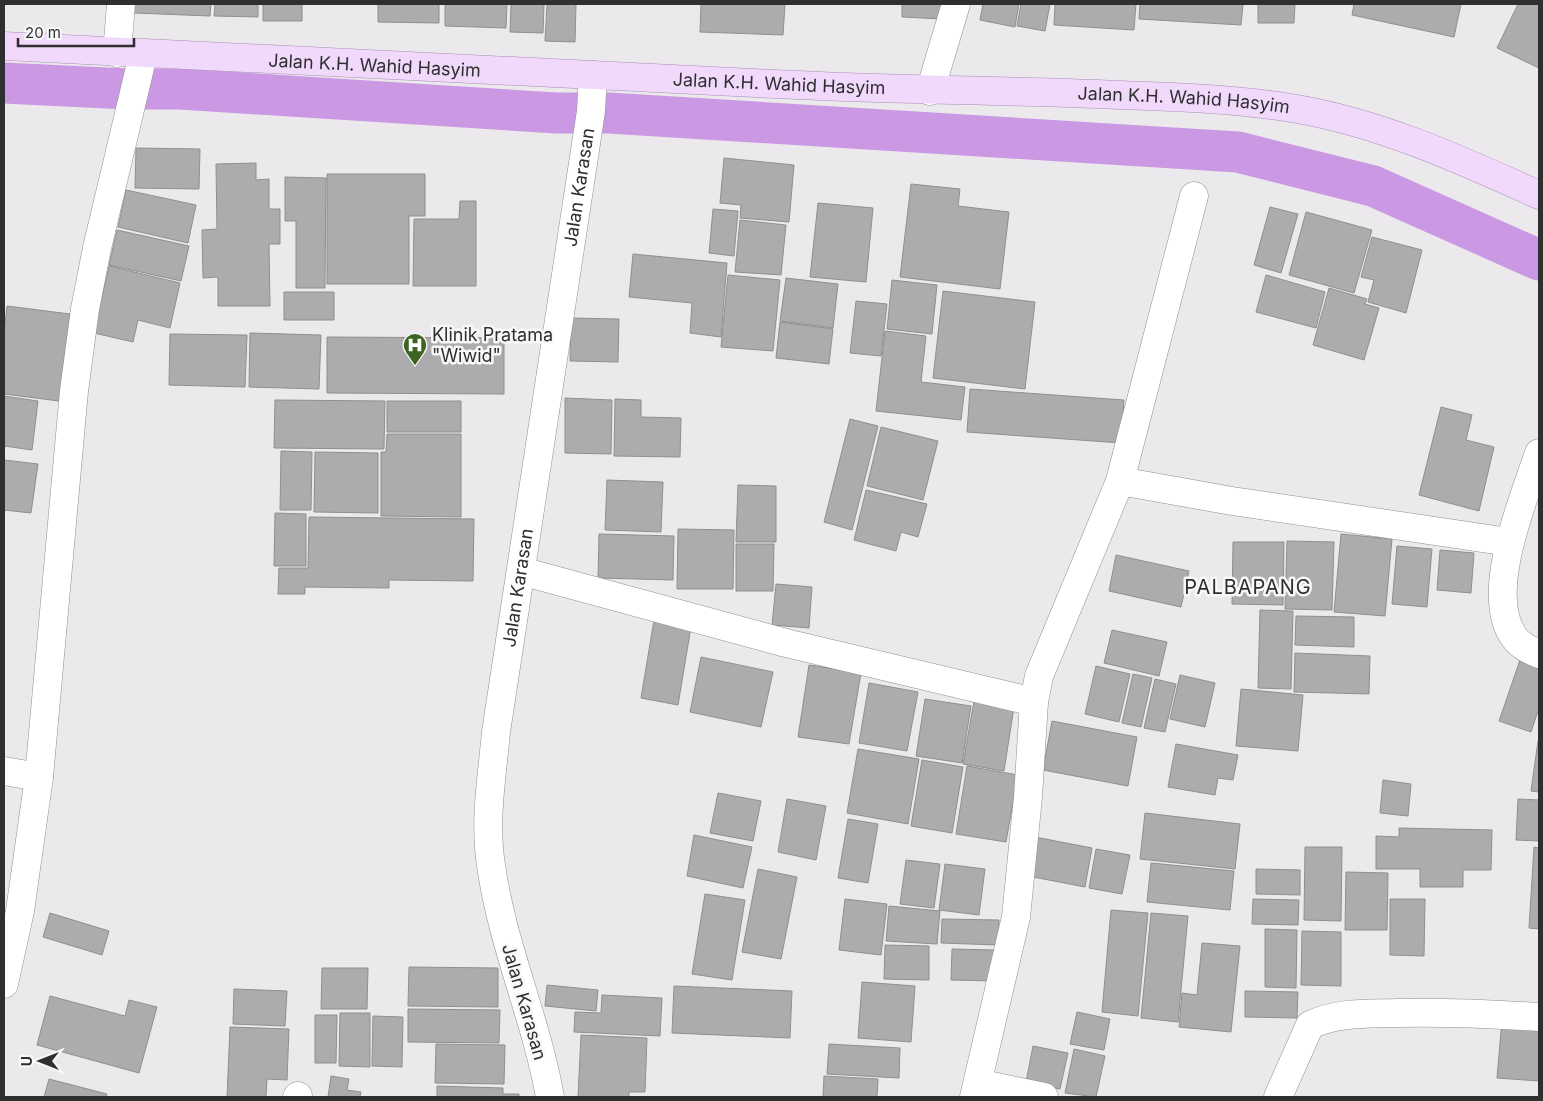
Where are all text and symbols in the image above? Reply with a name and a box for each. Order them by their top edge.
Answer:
scale bar [18,15,134,47]
text: 20 m [25,23,61,42]
street label: Jalan K.H. Wahid Hasyim [268,49,481,81]
street label: Jalan K.H. Wahid Hasyim [672,69,886,98]
street label: Jalan K.H. Wahid Hasyim [1077,82,1291,118]
street label: Jalan Karasan [559,126,598,248]
place label: Klinik Pratama "Wiwid" [432,324,553,366]
hospital icon: Klinik Pratama "Wiwid" [402,332,428,366]
street label: Jalan Karasan [498,527,537,649]
district label: PALBAPANG [1184,575,1312,599]
street label: Jalan Karasan [498,941,551,1062]
north arrow [15,1036,65,1086]
text: U [18,1056,35,1066]

